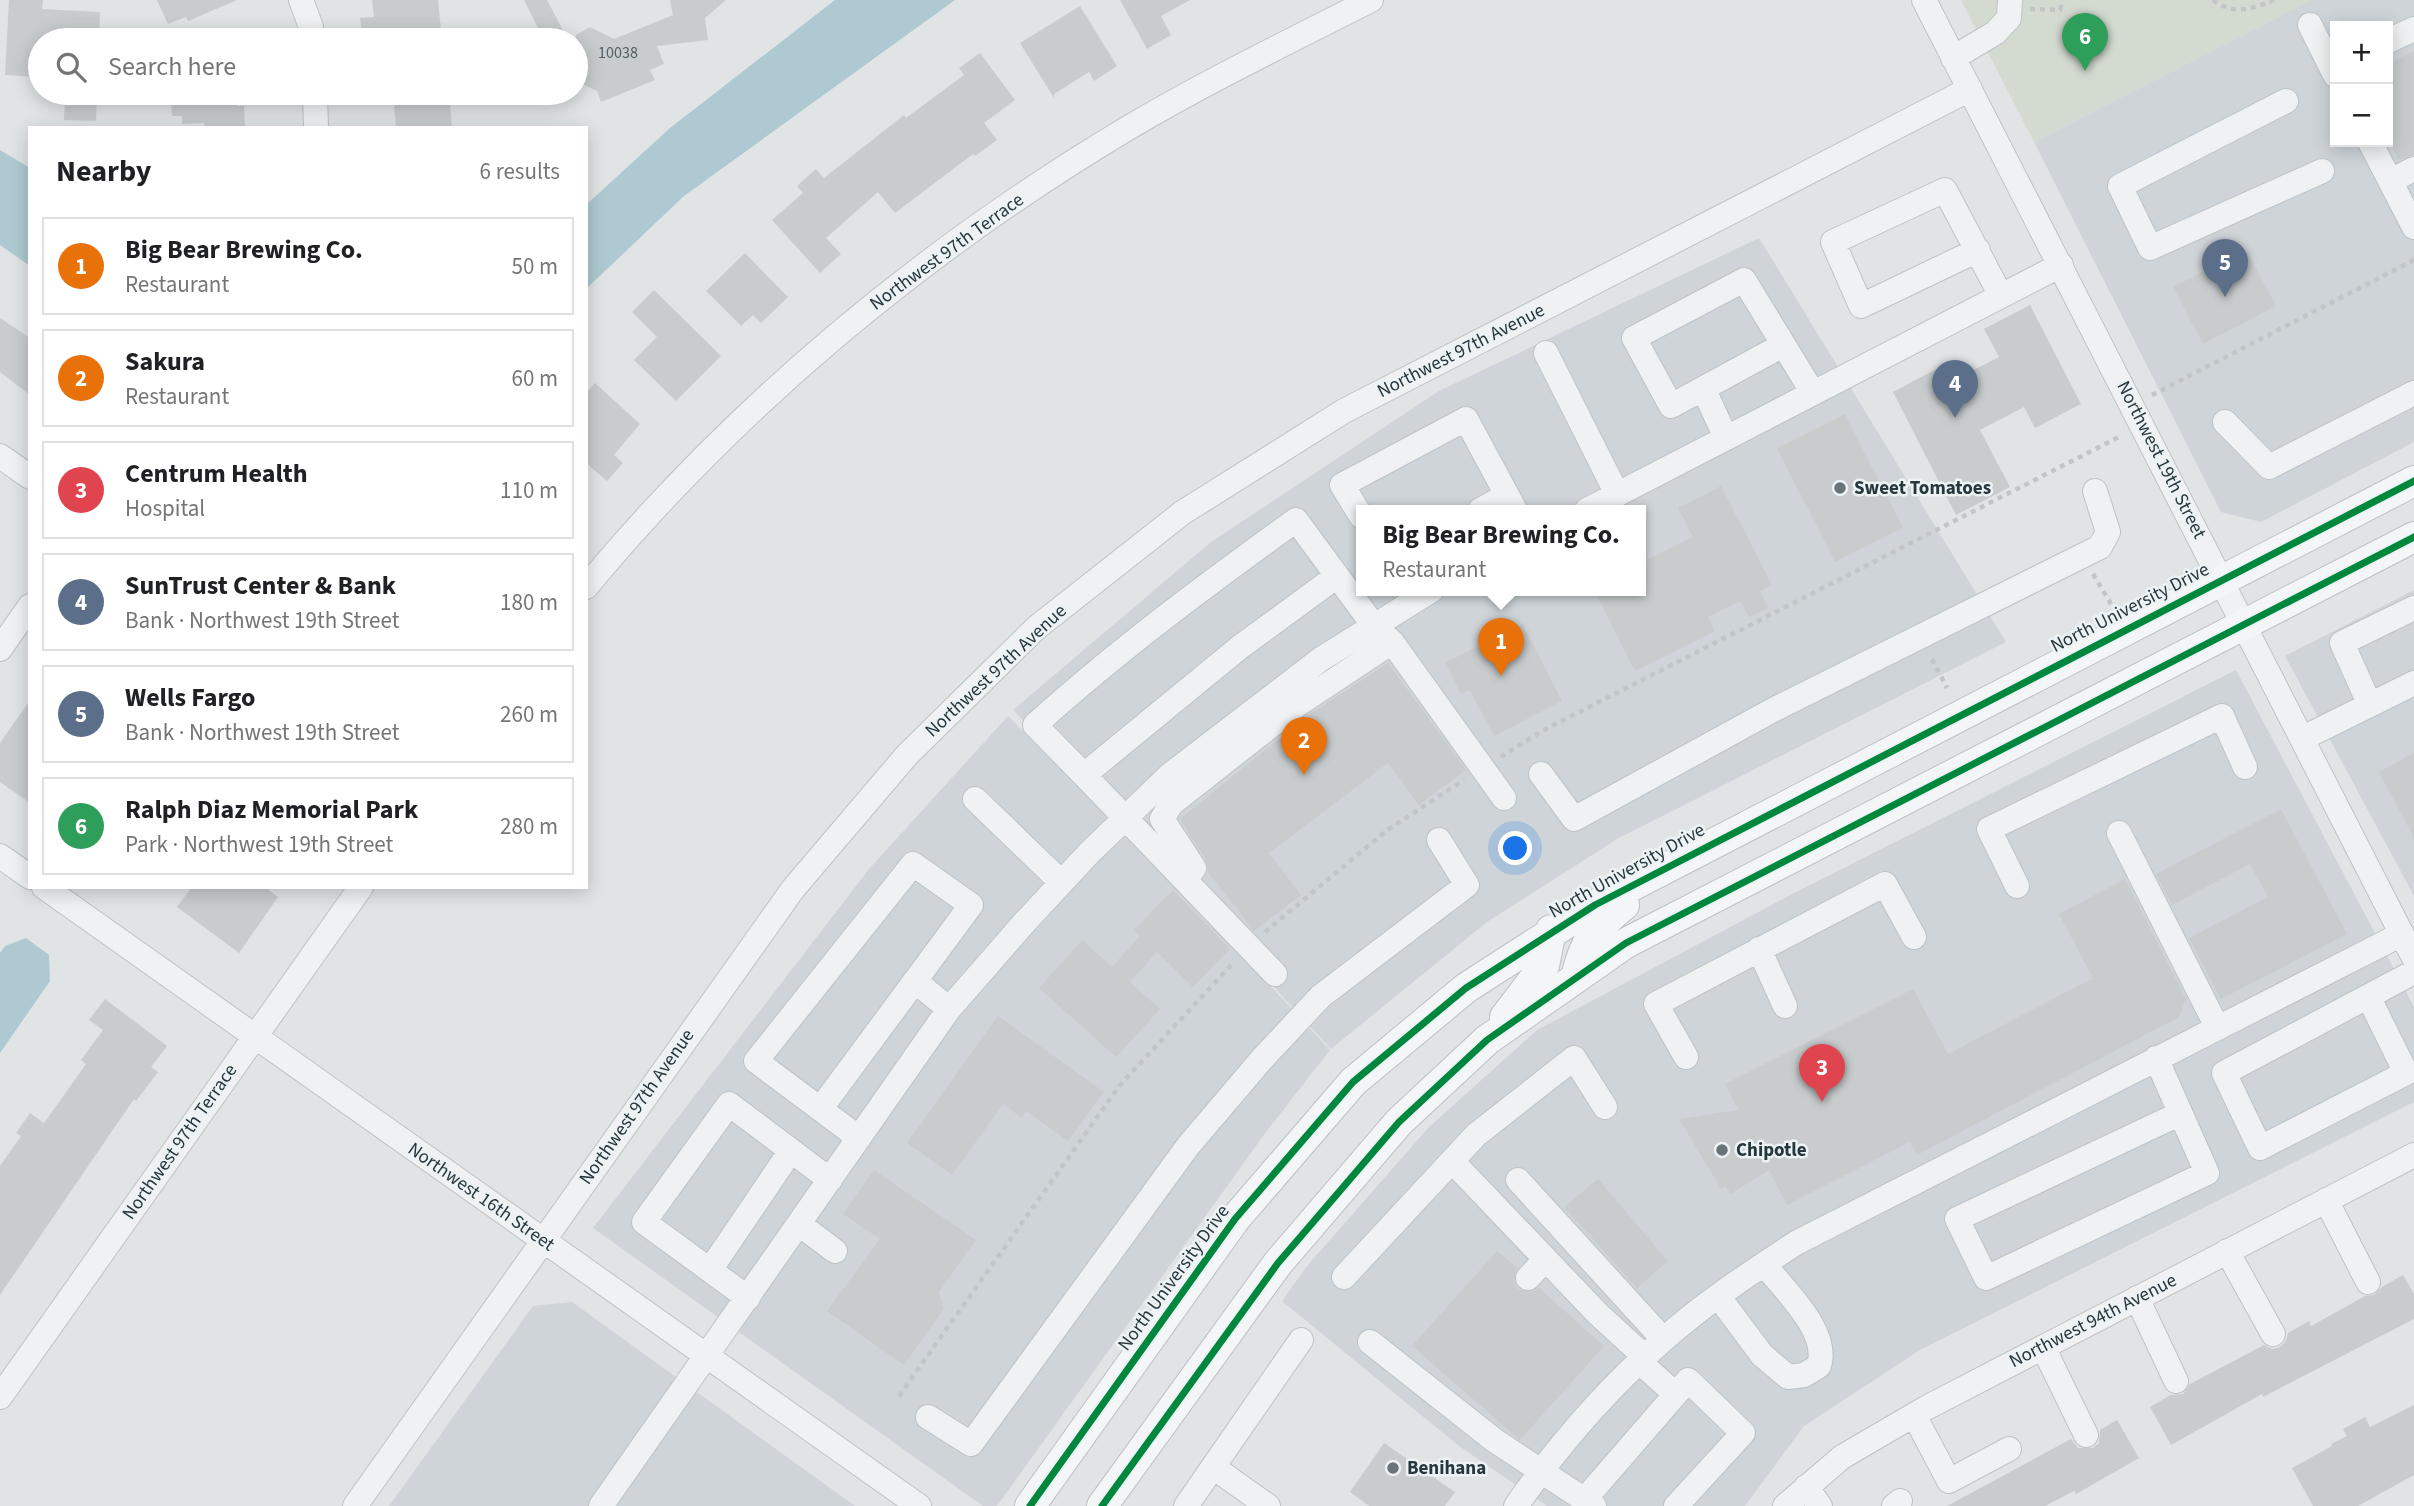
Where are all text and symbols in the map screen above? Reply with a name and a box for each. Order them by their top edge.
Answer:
pin: 6 [2062,13,2108,71]
map controls [2330,21,2393,147]
button: + [2330,21,2393,84]
search box [28,28,588,105]
house number: 10038 [598,42,638,64]
icon: search [52,48,90,86]
text: Search here [108,48,236,85]
button: − [2330,84,2393,147]
text: Nearby [56,150,151,193]
text: 6 results [480,155,560,188]
street label: Northwest 97th Terrace [864,187,1030,317]
text: Big Bear Brewing Co. [125,231,363,268]
pin: 5 [2202,239,2248,297]
text: 1 [75,250,87,283]
text: 50 m [511,250,558,283]
text: Restaurant [125,268,229,301]
street label: Northwest 97th Avenue [1373,297,1549,405]
text: Sakura [125,343,205,380]
pin: 4 [1932,360,1978,418]
text: 2 [75,362,87,395]
text: 60 m [511,362,558,395]
street label: Northwest 19th Street [2110,376,2213,544]
text: Restaurant [125,380,229,413]
text: Centrum Health [125,455,308,492]
text: 3 [75,474,87,507]
text: 110 m [500,474,558,507]
place label: Sweet Tomatoes [1854,475,1991,502]
marker: Sweet Tomatoes [1832,480,1848,496]
text: Hospital [125,492,205,525]
popup [1356,505,1646,596]
text: Big Bear Brewing Co. [1382,516,1620,553]
text: Restaurant [1382,553,1486,586]
street label: North University Drive [2046,556,2214,660]
text: SunTrust Center & Bank [125,567,396,604]
text: 4 [75,586,87,619]
text: 180 m [500,586,558,619]
street label: Northwest 97th Avenue [919,598,1073,744]
text: Bank · Northwest 19th Street [125,604,399,637]
pin: 1 [1478,618,1524,676]
text: Wells Fargo [125,679,255,716]
text: 5 [75,698,87,731]
text: 260 m [500,698,558,731]
text: Bank · Northwest 19th Street [125,716,399,749]
pin: 2 [1281,717,1327,775]
text: Ralph Diaz Memorial Park [125,791,418,828]
text: 6 [75,810,87,843]
text: 280 m [500,810,558,843]
street label: North University Drive [1544,817,1710,925]
text: Park · Northwest 19th Street [125,828,393,861]
your location [1498,831,1532,865]
street label: Northwest 97th Avenue [573,1024,701,1190]
pin: 3 [1799,1044,1845,1102]
street label: Northwest 97th Terrace [116,1059,244,1225]
street label: Northwest 16th Street [402,1136,560,1258]
place label: Chipotle [1736,1137,1807,1164]
marker: Chipotle [1714,1142,1730,1158]
street label: North University Drive [1112,1199,1236,1357]
street label: Northwest 94th Avenue [2005,1267,2181,1375]
place label: Benihana [1407,1455,1486,1482]
marker: Benihana [1385,1460,1401,1476]

